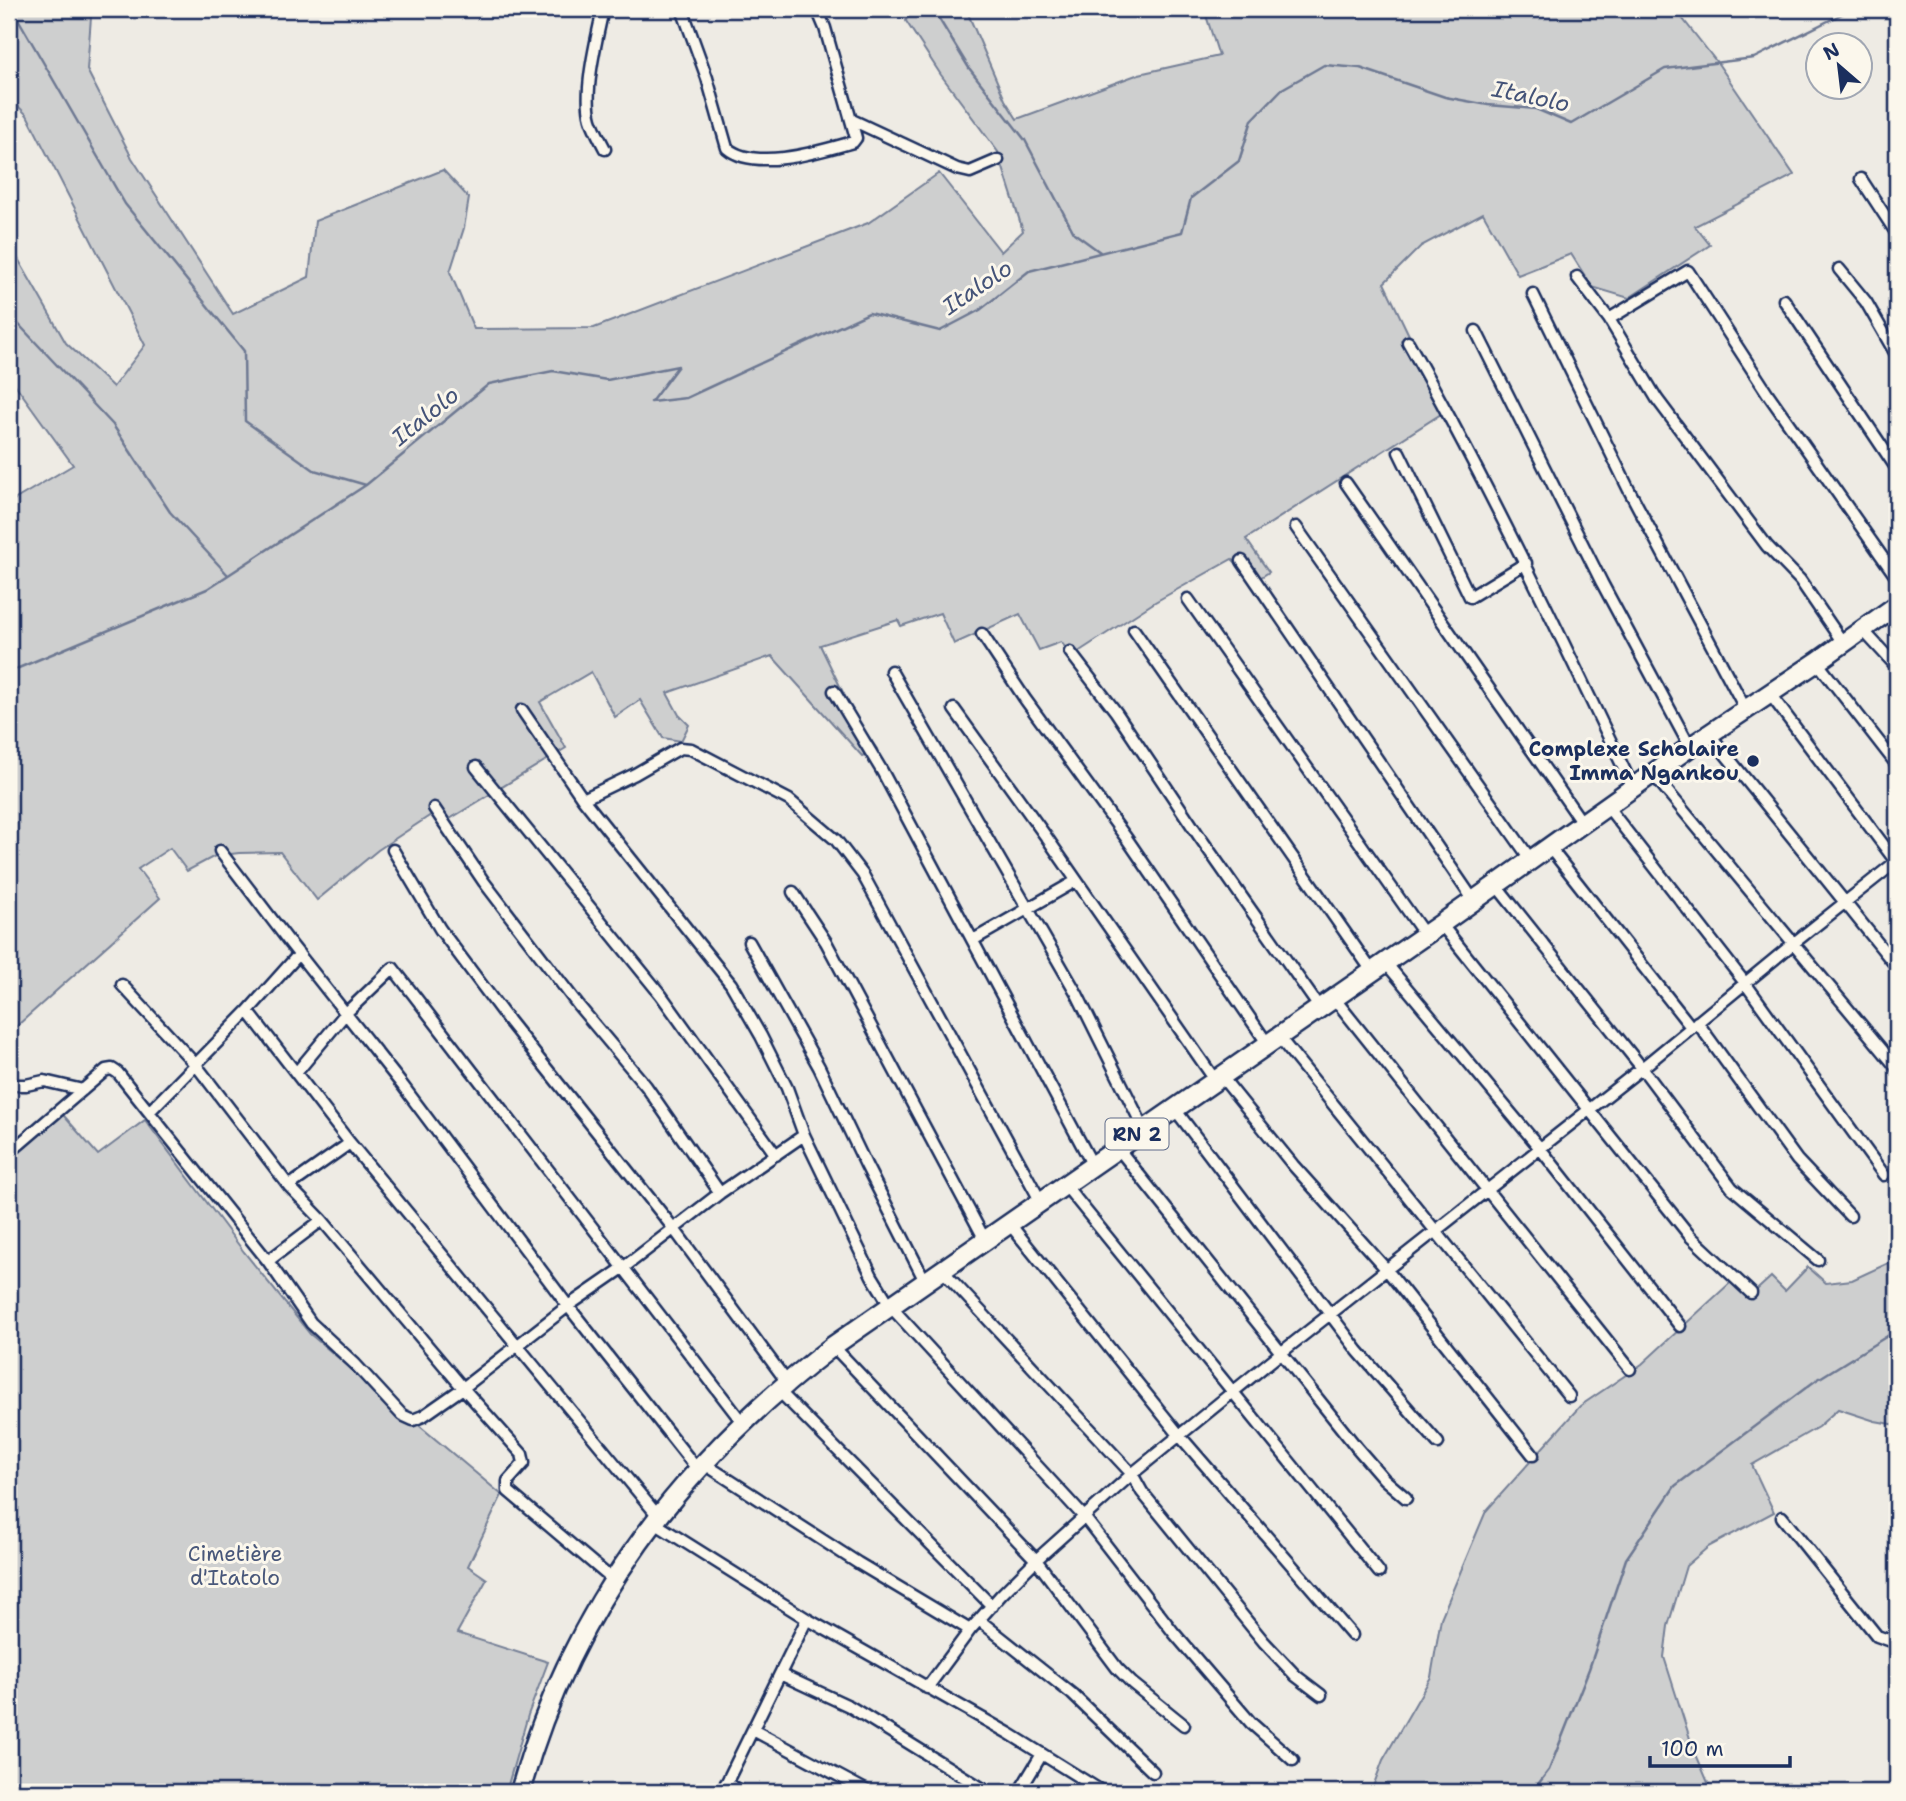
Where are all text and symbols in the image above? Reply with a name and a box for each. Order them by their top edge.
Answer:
north arrow [1804,32,1874,102]
text: N [1819,37,1844,66]
water label: Italolo [1489,73,1572,119]
water label: Italolo [935,253,1018,322]
water label: Italolo [384,380,465,453]
place label: Complexe Scholaire Imma Ngankou [1528,735,1739,787]
marker: Complexe Scholaire Imma Ngankou [1745,753,1761,769]
road number: RN 2 [1106,1118,1168,1150]
park label: Cimetière d'Itatolo [188,1540,282,1592]
scale bar [1650,1724,1790,1768]
text: 100 m [1661,1735,1724,1763]

